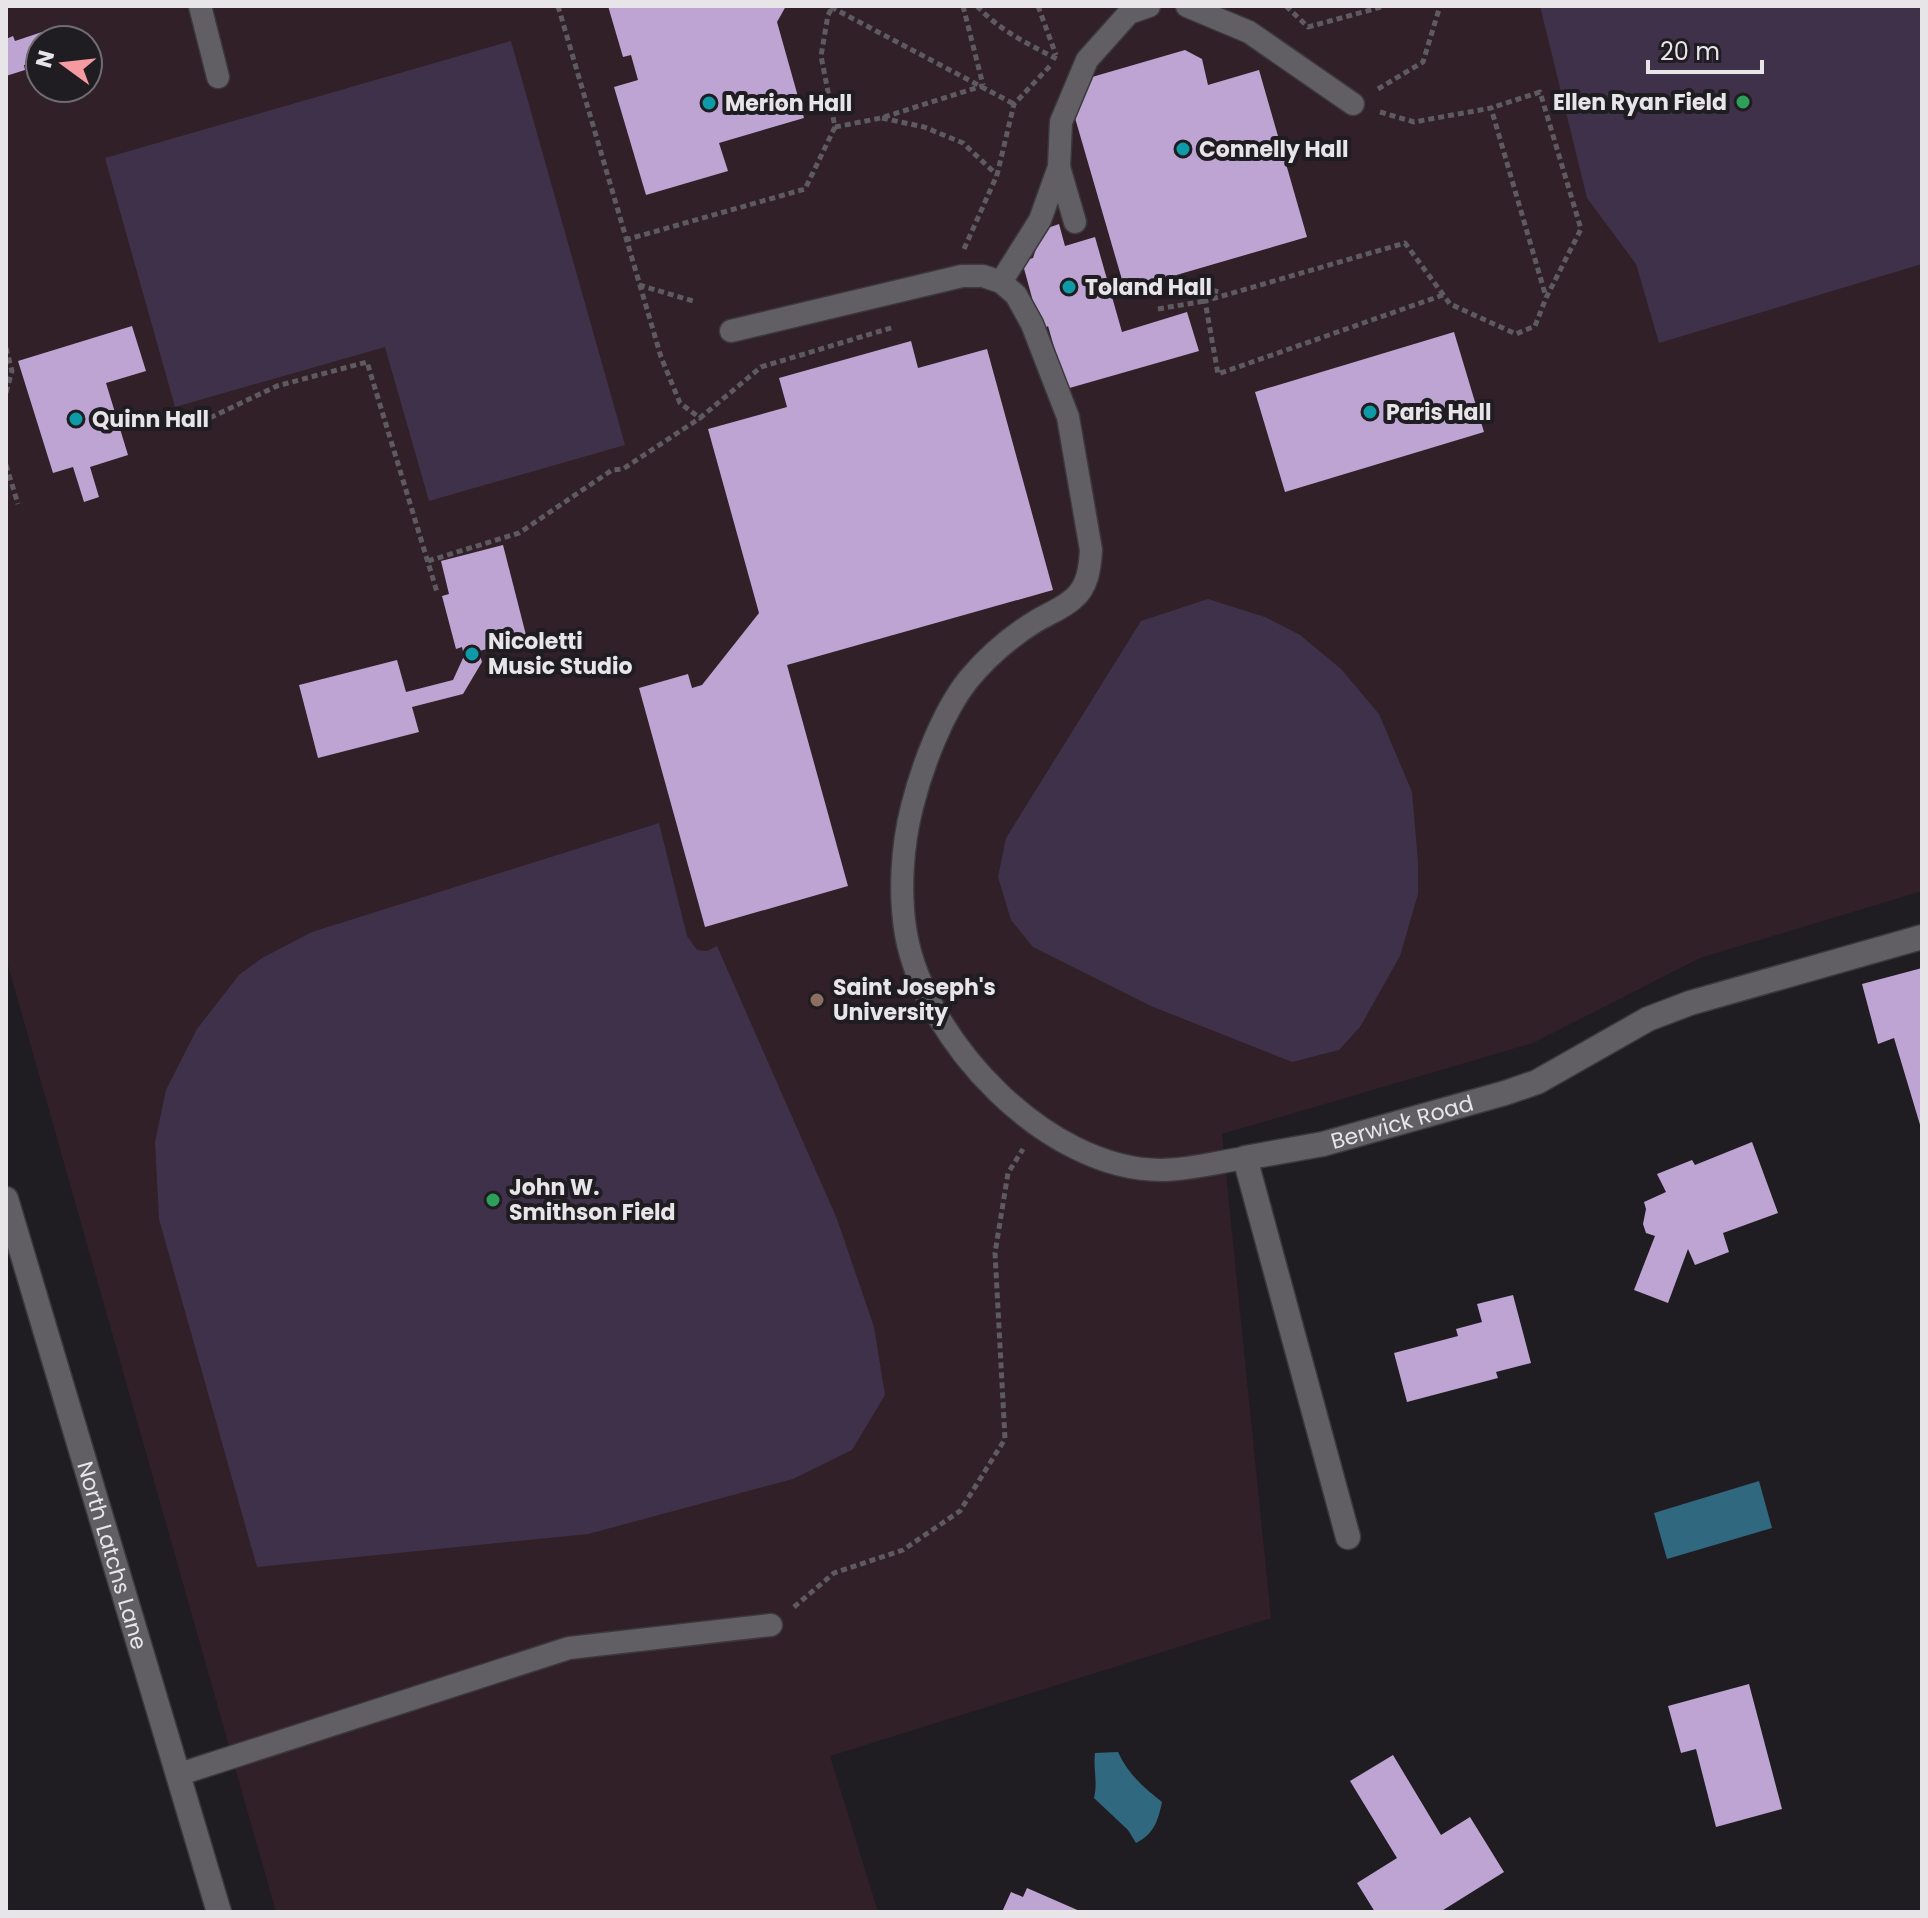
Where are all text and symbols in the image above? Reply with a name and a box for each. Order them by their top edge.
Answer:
north arrow [24,24,104,104]
scale bar [1648,24,1762,74]
text: 20 m [1660,35,1720,68]
text: N [28,47,62,71]
place label: Ellen Ryan Field [1553,87,1727,118]
place label: Merion Hall [725,88,852,119]
marker: Ellen Ryan Field [1734,93,1752,111]
marker: Merion Hall [700,94,718,112]
place label: Connelly Hall [1199,134,1349,165]
marker: Connelly Hall [1174,140,1192,158]
place label: Toland Hall [1085,272,1212,303]
marker: Toland Hall [1060,278,1078,296]
place label: Paris Hall [1386,397,1492,428]
marker: Paris Hall [1361,403,1379,421]
place label: Quinn Hall [92,404,209,435]
marker: Quinn Hall [67,410,85,428]
place label: Nicoletti Music Studio [488,626,633,682]
marker: Nicoletti Music Studio [463,645,481,663]
place label: Saint Joseph's University [833,972,996,1028]
marker: Saint Joseph's University [808,991,826,1009]
street label: Berwick Road [1327,1087,1477,1157]
place label: John W. Smithson Field [509,1172,675,1228]
marker: John W. Smithson Field [484,1191,502,1209]
street label: North Latchs Lane [70,1458,155,1653]

